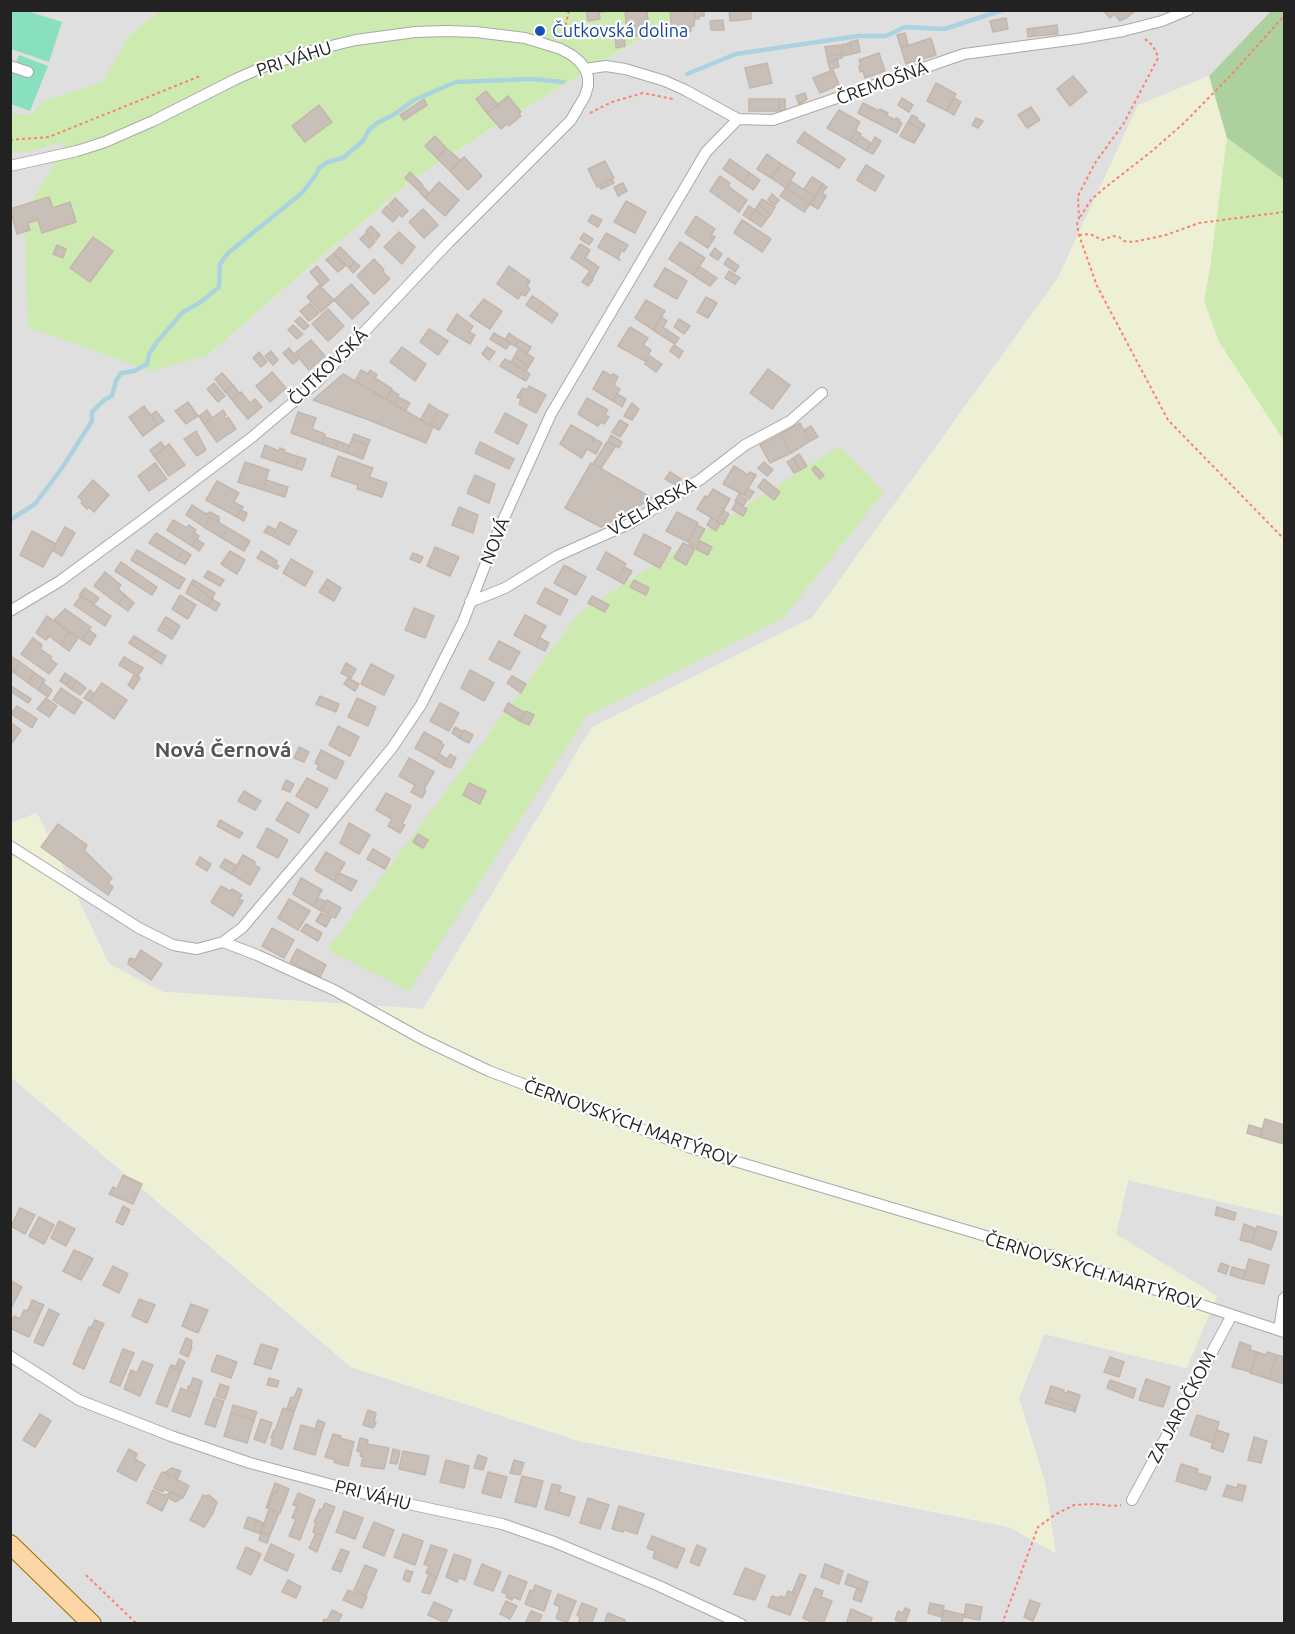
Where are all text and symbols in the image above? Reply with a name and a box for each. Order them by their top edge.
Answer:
place label: Čutkovská dolina [552,20,688,42]
marker: Čutkovská dolina [533,24,547,38]
street label: PRI VÁHU [254,37,334,81]
street label: ČREMOŠNÁ [833,56,931,110]
street label: ČUTKOVSKÁ [284,324,372,410]
street label: VČELÁRSKA [604,473,700,541]
street label: NOVÁ [476,514,514,568]
district label: Nová Černová [155,737,291,763]
street label: ČERNOVSKÝCH MARTÝROV [521,1074,739,1172]
street label: ČERNOVSKÝCH MARTÝROV [982,1228,1204,1314]
street label: ZA JAROČKOM [1144,1348,1220,1466]
street label: PRI VÁHU [333,1475,413,1515]

